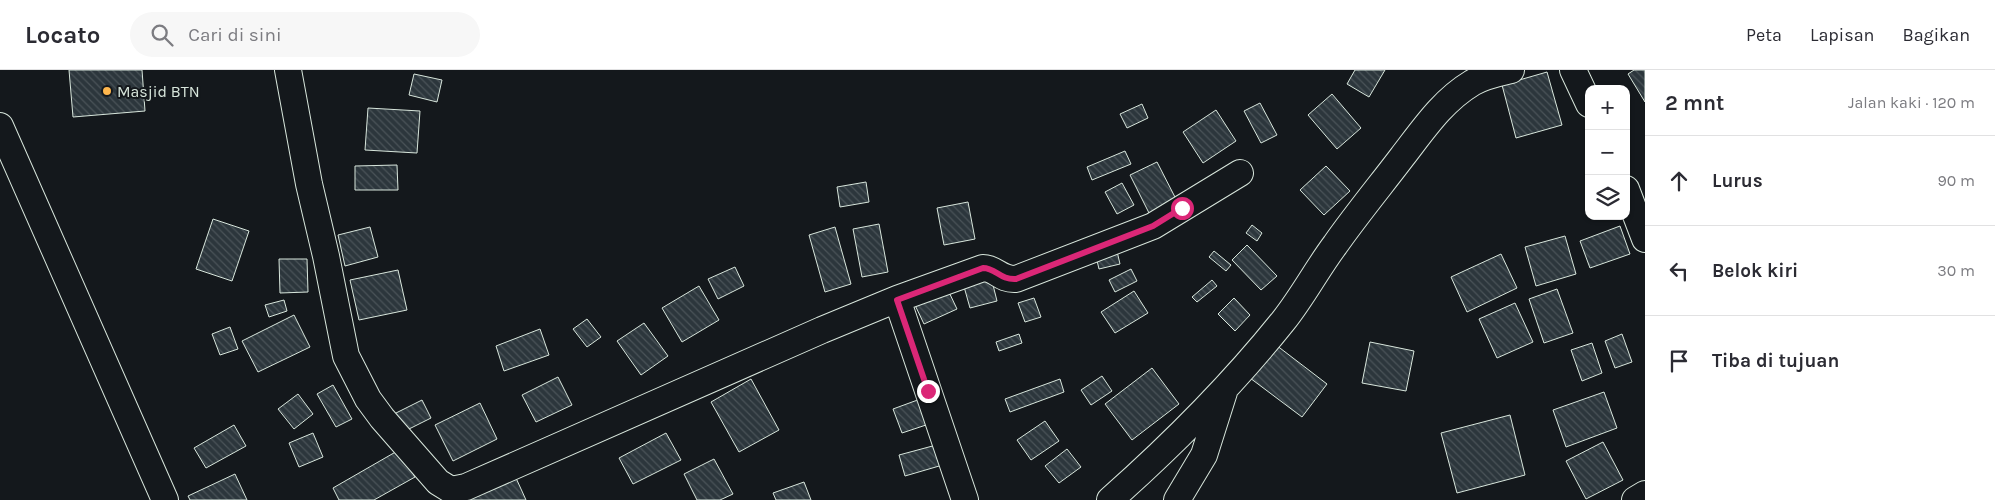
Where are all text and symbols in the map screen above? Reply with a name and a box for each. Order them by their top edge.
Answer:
search box [130,12,480,57]
text: Locato [25,21,100,49]
icon: search [148,21,176,49]
text: Cari di sini [188,24,282,46]
text: Peta [1746,24,1782,46]
text: Lapisan [1810,24,1874,46]
text: Bagikan [1902,24,1970,46]
place label: Masjid BTN [117,82,200,101]
marker: Masjid BTN [101,85,113,97]
map controls [1585,85,1630,220]
button: + [1585,85,1630,130]
text: 2 mnt [1665,91,1724,115]
text: Jalan kaki · 120 m [1848,93,1975,112]
button: − [1585,130,1630,175]
icon: ahead [1665,167,1693,195]
text: Lurus [1712,170,1763,192]
text: 90 m [1937,171,1975,190]
button: layers [1585,175,1630,220]
route start [1171,197,1194,220]
icon: left [1665,257,1693,285]
text: Belok kiri [1712,260,1798,282]
text: 30 m [1937,261,1975,280]
icon: arrive [1665,347,1693,375]
text: Tiba di tujuan [1712,350,1839,372]
route end [917,380,940,403]

